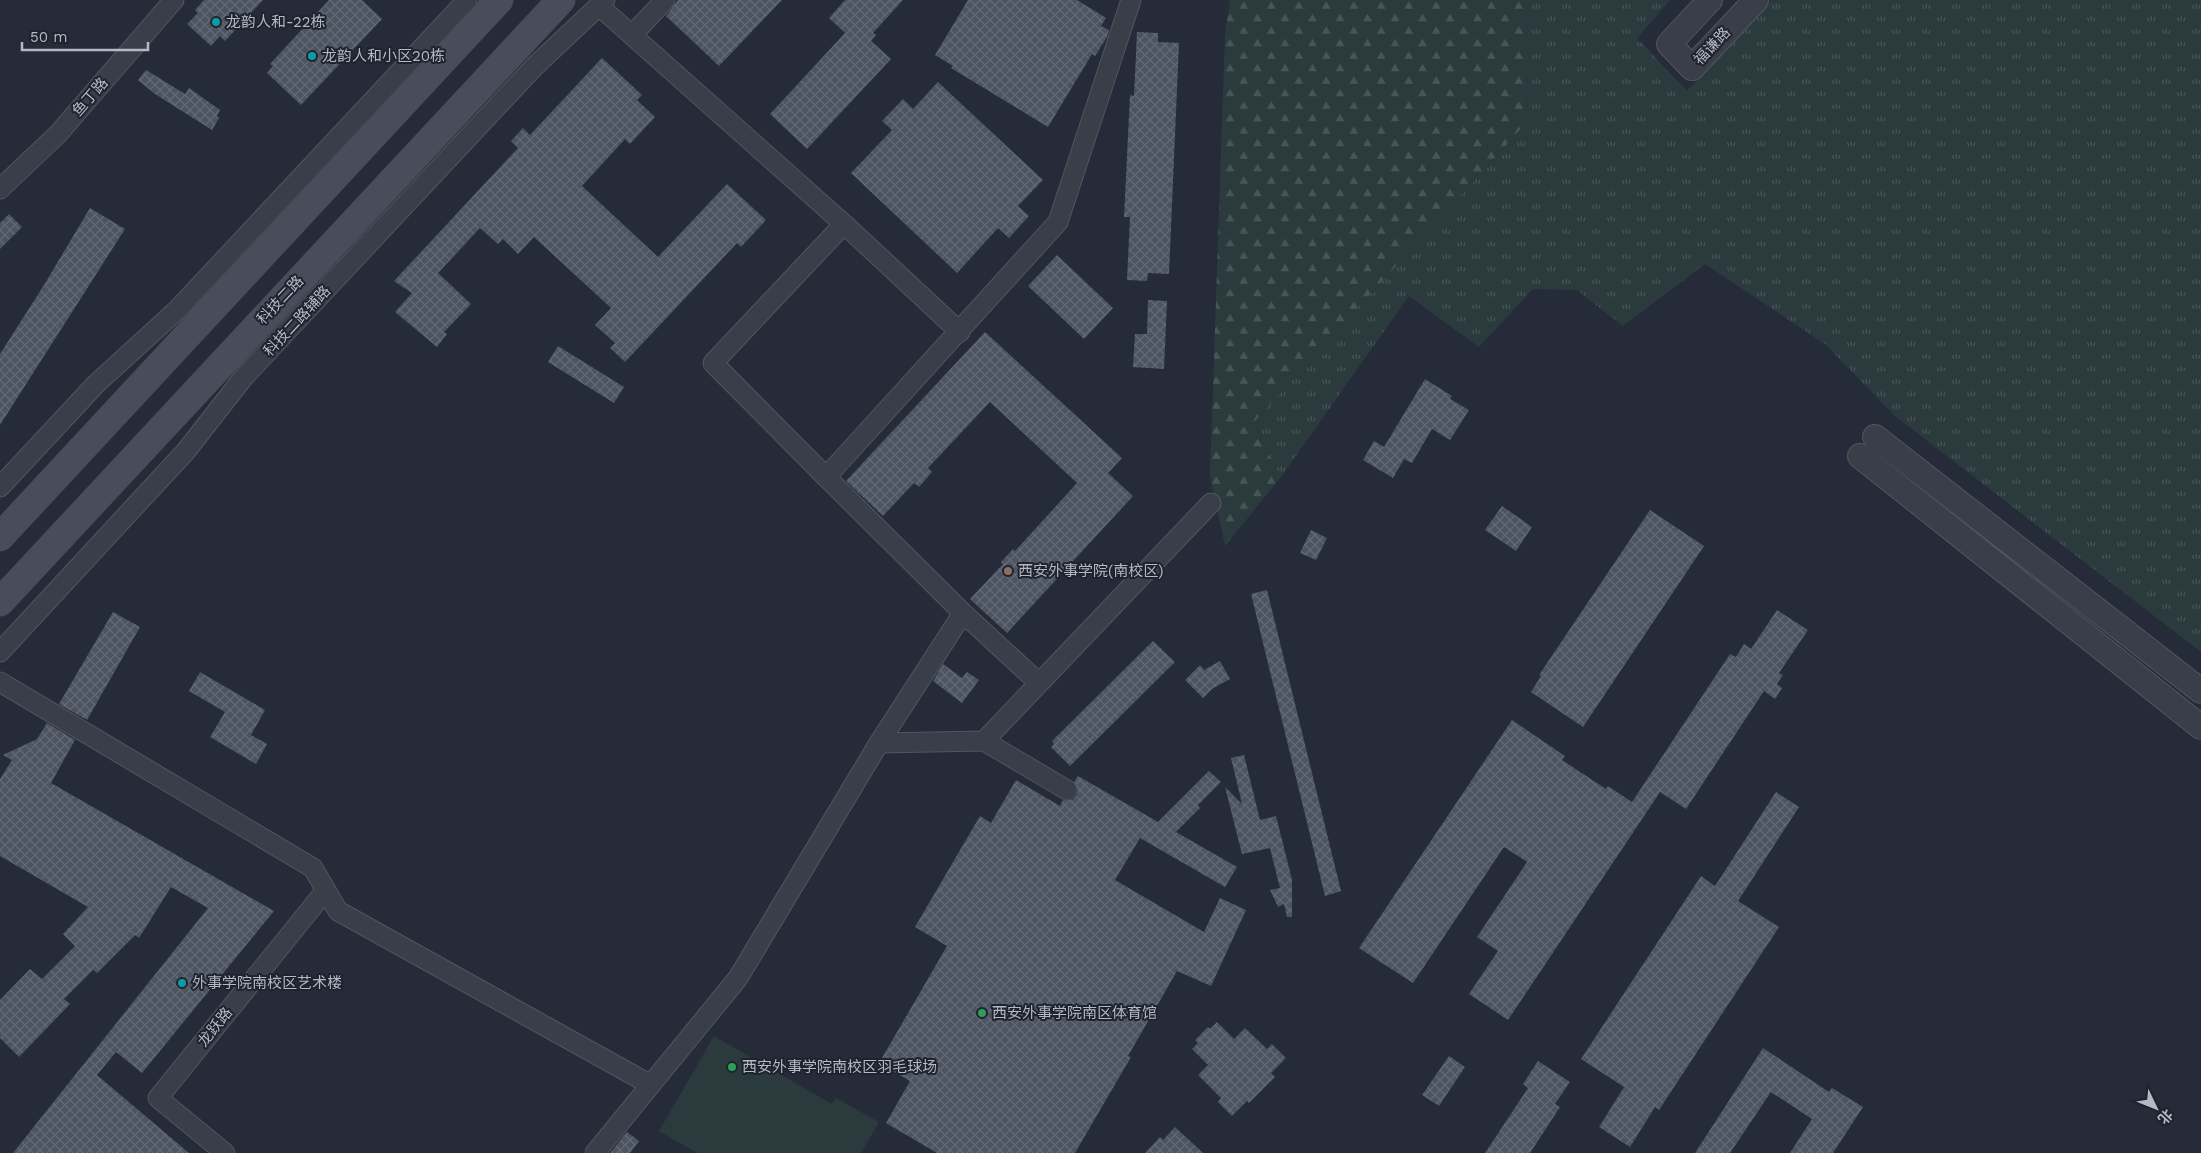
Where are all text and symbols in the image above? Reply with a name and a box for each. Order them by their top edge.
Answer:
place label: 龙韵人和-22栋 [226,13,326,31]
marker: 龙韵人和-22栋 [210,16,222,28]
scale bar [22,20,149,52]
street label: 福谦路 [1690,23,1734,69]
text: 50 m [30,28,67,46]
place label: 龙韵人和小区20栋 [322,47,445,65]
marker: 龙韵人和小区20栋 [306,50,318,62]
street label: 鱼丁路 [68,74,112,120]
street label: 科技二路 [253,272,307,328]
street label: 科技二路辅路 [260,282,334,360]
place label: 西安外事学院(南校区) [1018,562,1164,580]
marker: 西安外事学院(南校区) [1002,565,1014,577]
place label: 外事学院南校区艺术楼 [192,974,342,992]
marker: 外事学院南校区艺术楼 [176,977,188,989]
street label: 龙跃路 [194,1004,236,1050]
place label: 西安外事学院南区体育馆 [992,1004,1157,1022]
marker: 西安外事学院南区体育馆 [976,1007,988,1019]
place label: 西安外事学院南校区羽毛球场 [742,1058,937,1076]
marker: 西安外事学院南校区羽毛球场 [726,1061,738,1073]
north arrow [2131,1083,2181,1133]
text: 北 [2155,1106,2176,1127]

